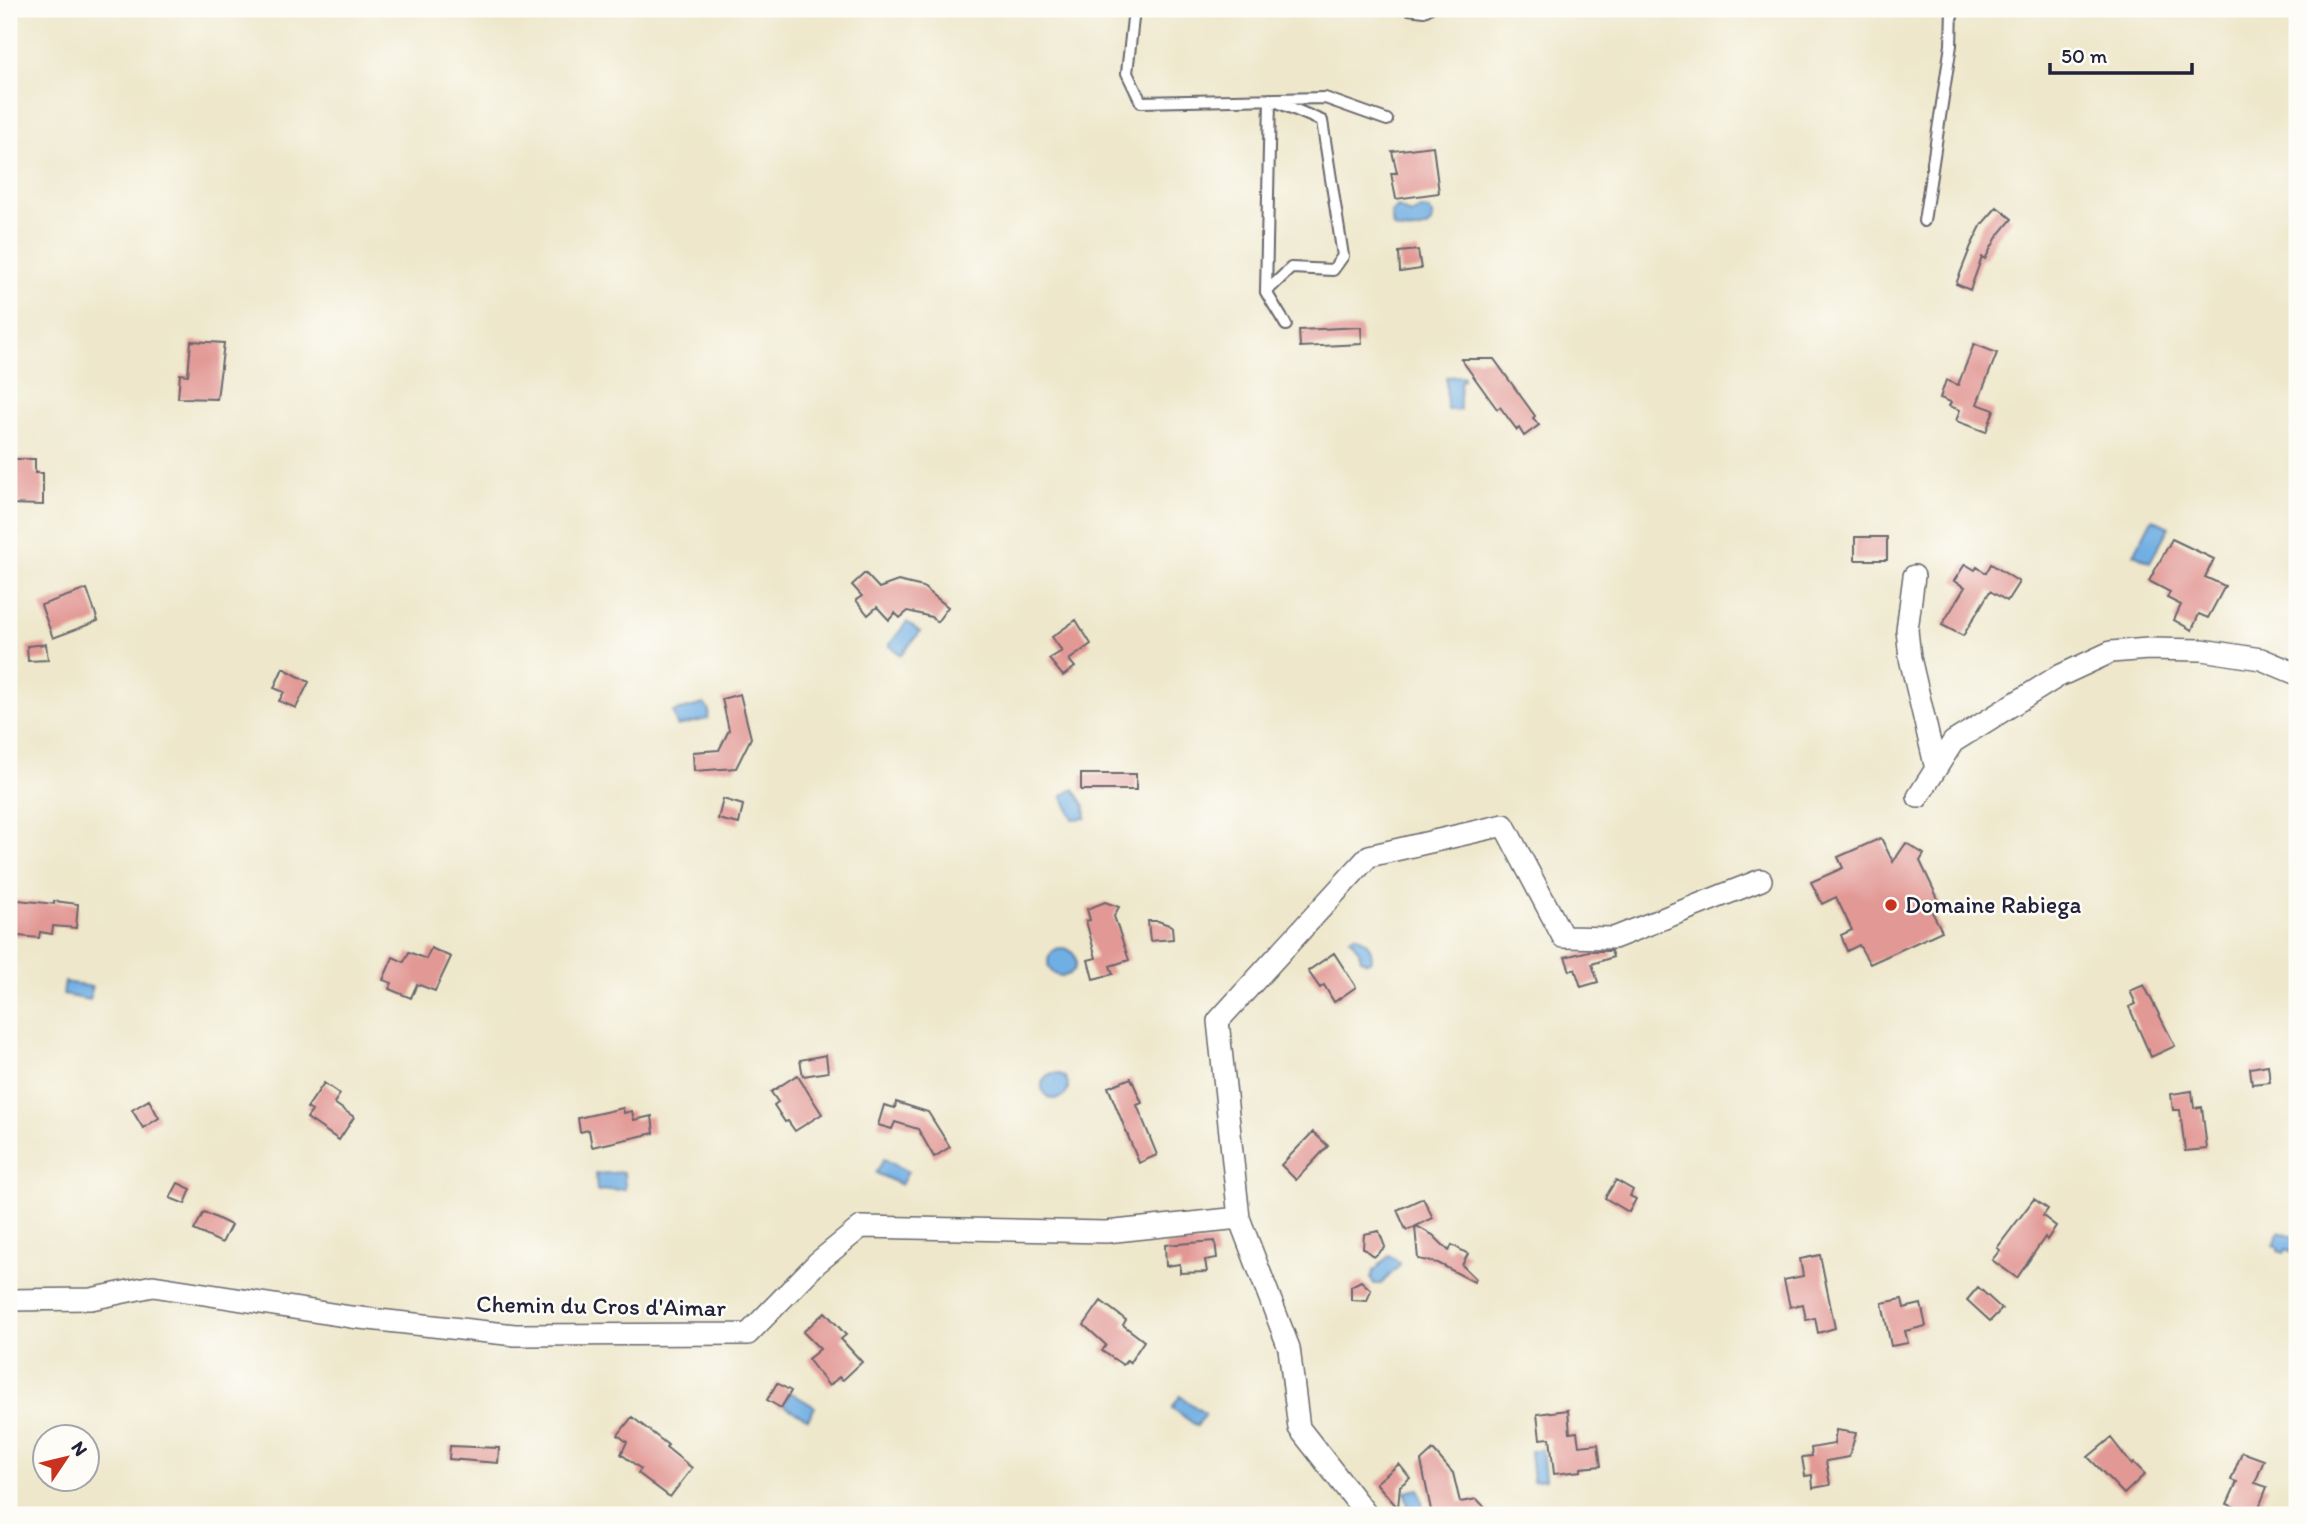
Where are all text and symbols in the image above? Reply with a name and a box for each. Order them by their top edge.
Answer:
scale bar [2050,32,2192,76]
text: 50 m [2061,43,2108,68]
place label: Domaine Rabiega [1905,890,2082,919]
marker: Domaine Rabiega [1883,897,1899,913]
street label: Chemin du Cros d'Aimar [476,1289,727,1322]
north arrow [32,1422,102,1492]
text: N [66,1437,93,1460]

